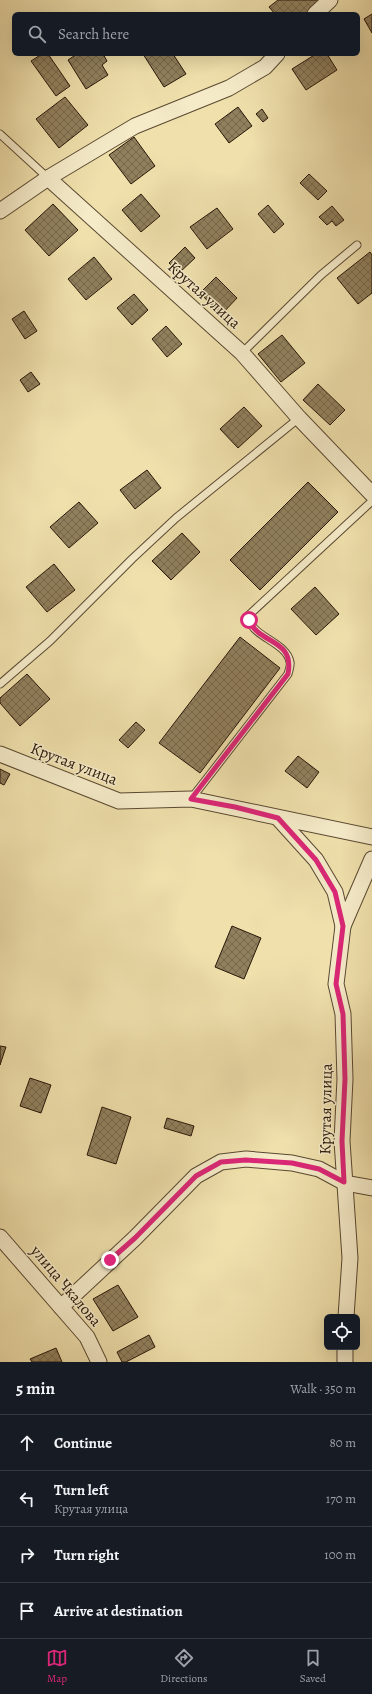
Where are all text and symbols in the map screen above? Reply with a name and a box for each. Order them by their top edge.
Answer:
search box [12,12,360,56]
icon: search [26,23,48,45]
text: Search here [58,24,129,44]
street label: Крутая улица [163,256,246,334]
route start [240,611,258,629]
street label: Крутая улица [27,737,121,791]
street label: Крутая улица [314,1062,338,1155]
street label: улица Чкалова [25,1240,107,1332]
route end [101,1251,119,1269]
map controls [324,1314,360,1350]
button: locate [324,1314,360,1350]
text: 5 min [16,1377,55,1400]
text: Walk · 350 m [290,1380,356,1397]
icon: ahead [16,1432,38,1454]
text: Continue [54,1433,112,1453]
text: 80 m [329,1434,356,1451]
text: Turn left [54,1480,109,1500]
icon: left [16,1488,38,1510]
text: 170 m [326,1490,356,1507]
text: Крутая улица [54,1500,128,1517]
icon: right [16,1544,38,1566]
text: Turn right [54,1545,119,1565]
text: 100 m [324,1546,356,1563]
icon: arrive [16,1600,38,1622]
text: Arrive at destination [54,1601,183,1621]
tab: Map [46,1647,68,1686]
tab: Directions [160,1647,208,1686]
tab: Saved [300,1647,326,1686]

